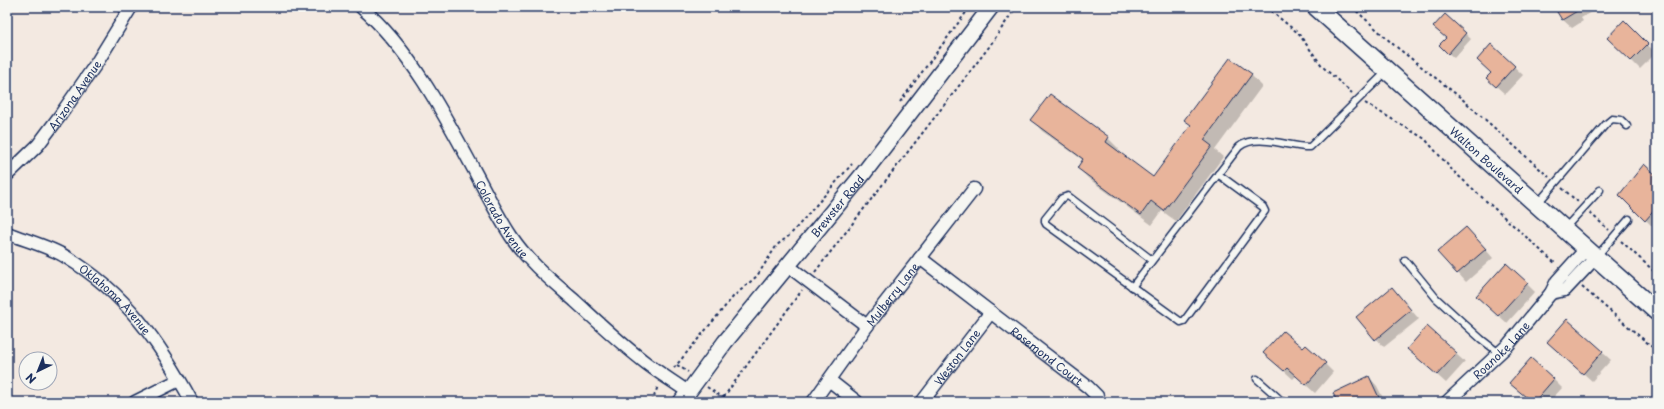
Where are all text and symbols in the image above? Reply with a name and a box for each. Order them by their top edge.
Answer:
street label: Arizona Avenue [44,57,105,133]
street label: Walton Boulevard [1446,122,1527,197]
street label: Brewster Road [806,171,868,240]
street label: Colorado Avenue [472,177,533,261]
street label: Mulberry Lane [862,258,922,329]
street label: Oklahoma Avenue [76,260,155,338]
street label: Roanoke Lane [1469,317,1533,383]
street label: Rosemond Court [1007,322,1087,389]
street label: Weston Lane [929,325,984,389]
north arrow [18,351,58,391]
text: N [22,369,40,388]

